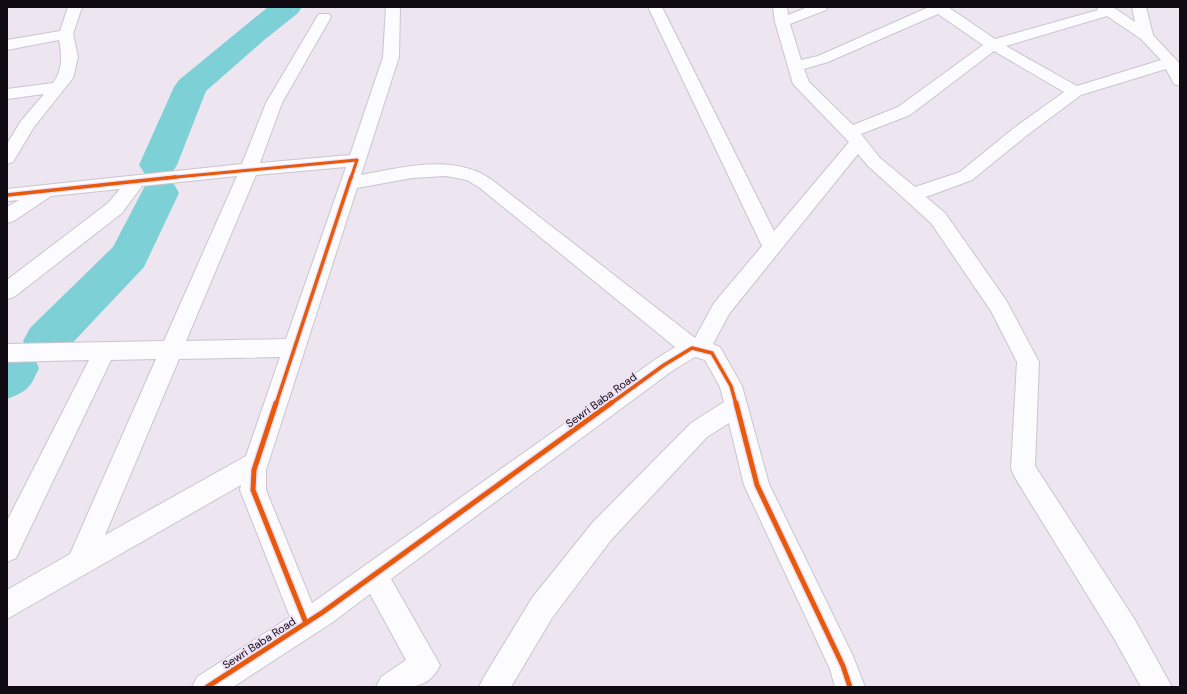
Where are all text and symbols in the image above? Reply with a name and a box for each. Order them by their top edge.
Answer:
street label: Sewri Baba Road [563,369,639,430]
street label: Sewri Baba Road [220,614,298,672]

